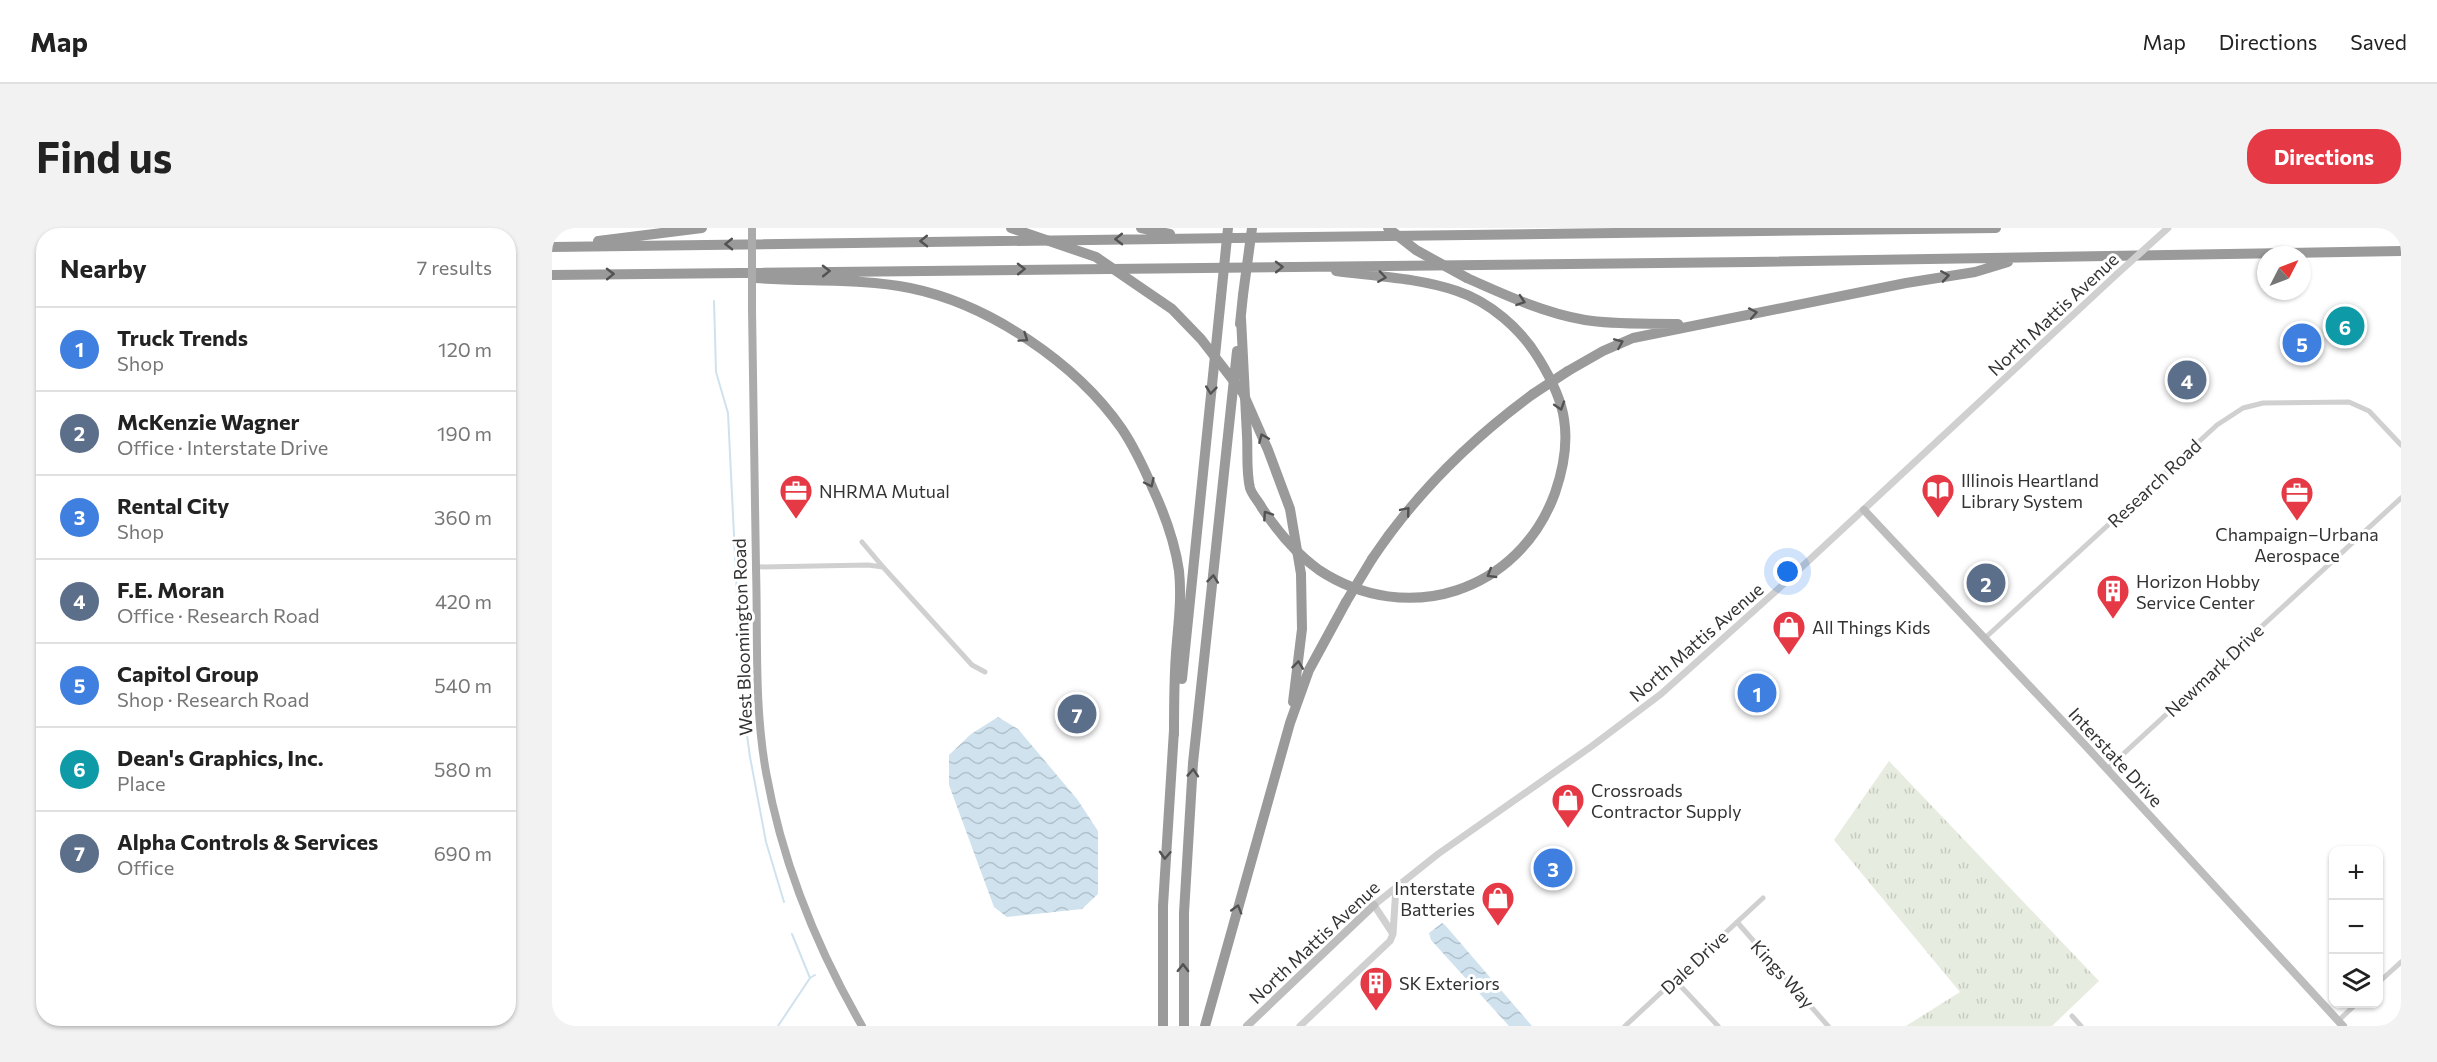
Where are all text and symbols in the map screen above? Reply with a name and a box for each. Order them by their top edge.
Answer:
text: Map [30,24,88,58]
text: Map [2143,29,2186,54]
text: Directions [2219,29,2317,54]
text: Saved [2350,29,2407,54]
button: Directions [2247,129,2401,184]
text: Find us [36,130,172,182]
one-way arrow [1114,233,1123,245]
one-way arrow [919,235,928,248]
one-way arrow [724,238,733,250]
north arrow [2257,246,2311,300]
street label: North Mattis Avenue [1983,248,2123,380]
text: Nearby [60,252,147,283]
text: 7 results [417,255,492,279]
one-way arrow [1275,261,1284,273]
one-way arrow [1017,263,1026,275]
one-way arrow [822,265,831,277]
one-way arrow [606,267,615,280]
one-way arrow [1377,271,1386,283]
one-way arrow [1940,271,1949,283]
one-way arrow [1515,294,1526,307]
pin: 6 [2326,304,2364,348]
one-way arrow [1748,307,1758,320]
pin: 5 [2282,320,2322,366]
text: Truck Trends [117,324,248,351]
one-way arrow [1017,331,1028,342]
text: 1 [75,337,84,361]
text: 120 m [438,337,492,361]
one-way arrow [1613,339,1624,351]
text: Shop [117,351,164,375]
pin: 4 [2168,358,2206,402]
one-way arrow [1205,385,1218,394]
one-way arrow [1553,400,1565,411]
text: McKenzie Wagner [117,408,300,435]
text: 2 [74,421,85,445]
text: 190 m [437,421,492,445]
one-way arrow [1258,433,1270,444]
street label: Research Road [2103,434,2205,532]
text: Office · Interstate Drive [117,435,328,459]
place label: Illinois Heartland Library System [1961,469,2099,512]
library icon: Illinois Heartland Library System [1920,472,1956,519]
office icon: NHRMA Mutual [778,473,814,520]
office icon: Champaign–Urbana Aerospace [2279,475,2315,522]
one-way arrow [1143,476,1155,487]
place label: NHRMA Mutual [819,480,950,502]
text: Rental City [117,492,229,519]
text: 3 [74,505,85,529]
text: 360 m [434,505,492,529]
one-way arrow [1399,507,1410,518]
one-way arrow [1263,511,1275,521]
text: Shop [117,519,164,543]
place label: Champaign–Urbana Aerospace [2215,523,2379,566]
street label: West Bloomington Road [728,538,756,736]
your location [1773,557,1802,586]
pin: 2 [1966,560,2006,606]
one-way arrow [1487,567,1497,578]
place label: Horizon Hobby Service Center [2136,570,2260,613]
building icon: Horizon Hobby Service Center [2095,573,2131,620]
one-way arrow [1206,574,1219,583]
text: F.E. Moran [117,576,225,603]
street label: North Mattis Avenue [1625,578,1767,706]
text: 4 [73,589,86,613]
text: 420 m [435,589,492,613]
text: Office · Research Road [117,603,320,627]
shop icon: All Things Kids [1771,609,1807,656]
place label: All Things Kids [1812,616,1931,638]
street label: Newmark Drive [2160,619,2268,721]
text: Capitol Group [117,660,259,687]
one-way arrow [1291,660,1303,670]
pin: 1 [1738,670,1776,716]
text: 5 [74,673,85,697]
text: 540 m [434,673,492,697]
text: Shop · Research Road [117,687,309,711]
pin: 7 [1058,692,1096,736]
street label: Interstate Drive [2064,703,2168,811]
text: Dean's Graphics, Inc. [117,744,323,771]
text: 6 [73,757,86,781]
text: 580 m [434,757,492,781]
one-way arrow [1186,768,1199,777]
text: Place [117,771,166,795]
place label: Crossroads Contractor Supply [1591,779,1742,822]
shop icon: Crossroads Contractor Supply [1550,782,1586,829]
text: Alpha Controls & Services [117,828,378,855]
text: 7 [74,841,85,865]
text: 690 m [434,841,492,865]
pin: 3 [1534,846,1572,890]
map controls [2329,846,2383,1008]
button: + [2329,846,2383,900]
one-way arrow [1159,851,1172,860]
text: Office [117,855,174,879]
street label: North Mattis Avenue [1244,876,1384,1008]
place label: Interstate Batteries [1394,877,1475,920]
shop icon: Interstate Batteries [1480,880,1516,927]
button: − [2329,900,2383,954]
one-way arrow [1230,904,1242,915]
street label: Dale Drive [1656,925,1732,999]
street label: Kings Way [1747,935,1819,1013]
button: layers [2329,954,2383,1008]
one-way arrow [1177,963,1189,972]
building icon: SK Exteriors [1358,965,1394,1012]
place label: SK Exteriors [1399,972,1500,994]

